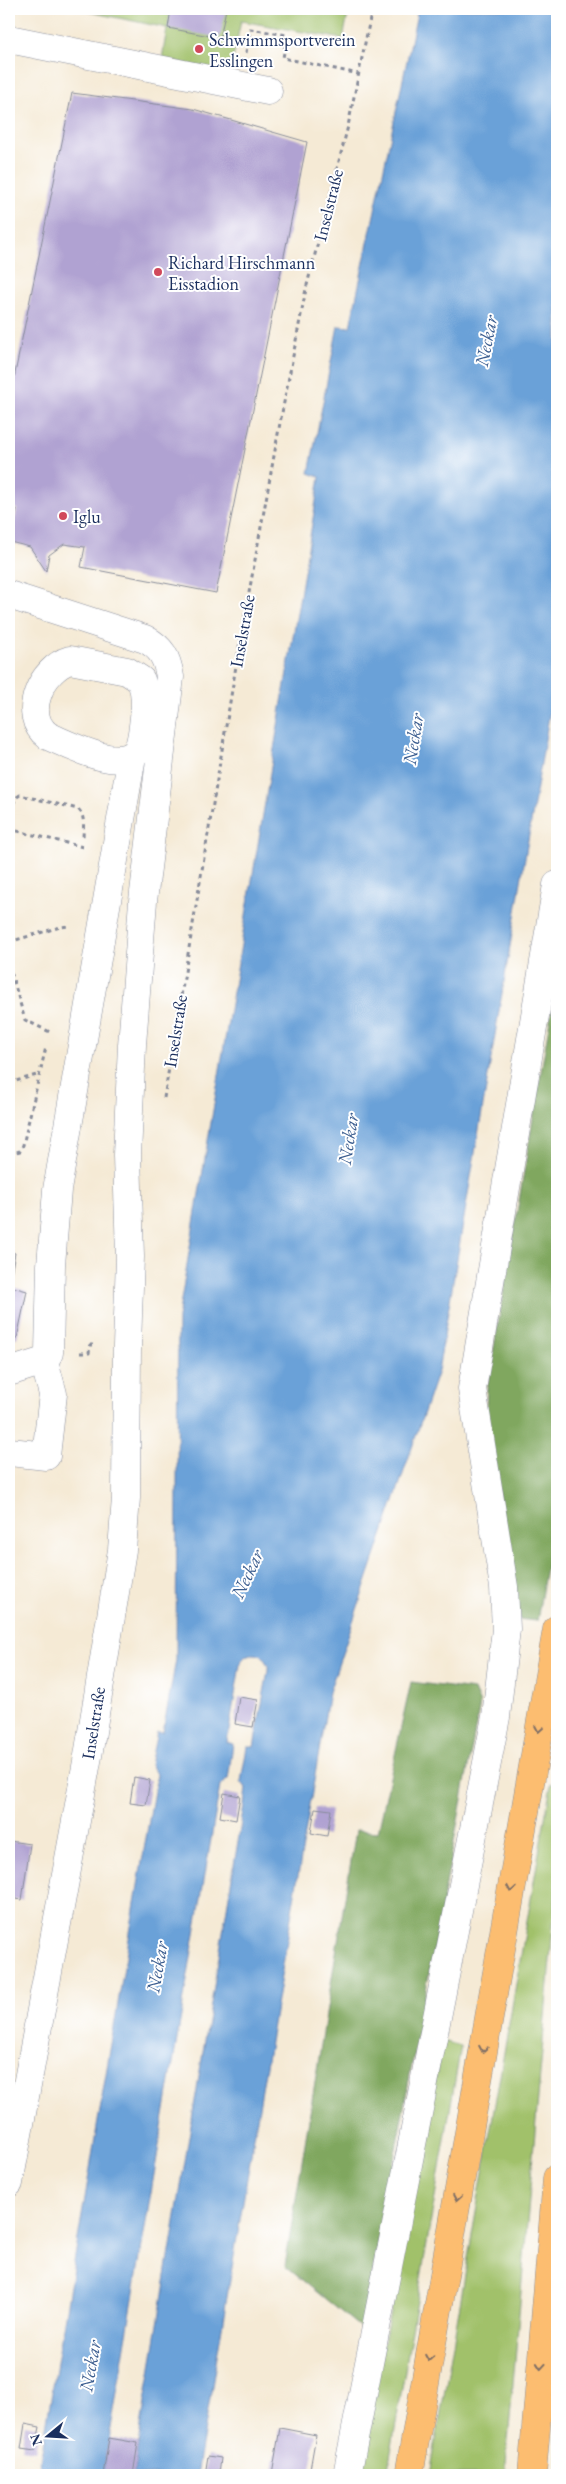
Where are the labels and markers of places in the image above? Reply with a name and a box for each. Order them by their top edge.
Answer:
place label: Schwimmsportverein Esslingen [209,28,356,72]
marker: Schwimmsportverein Esslingen [193,43,205,55]
place label: Richard Hirschmann Eisstadion [168,251,316,295]
marker: Richard Hirschmann Eisstadion [152,266,164,278]
place label: Iglu [73,505,101,528]
marker: Iglu [57,510,69,522]

